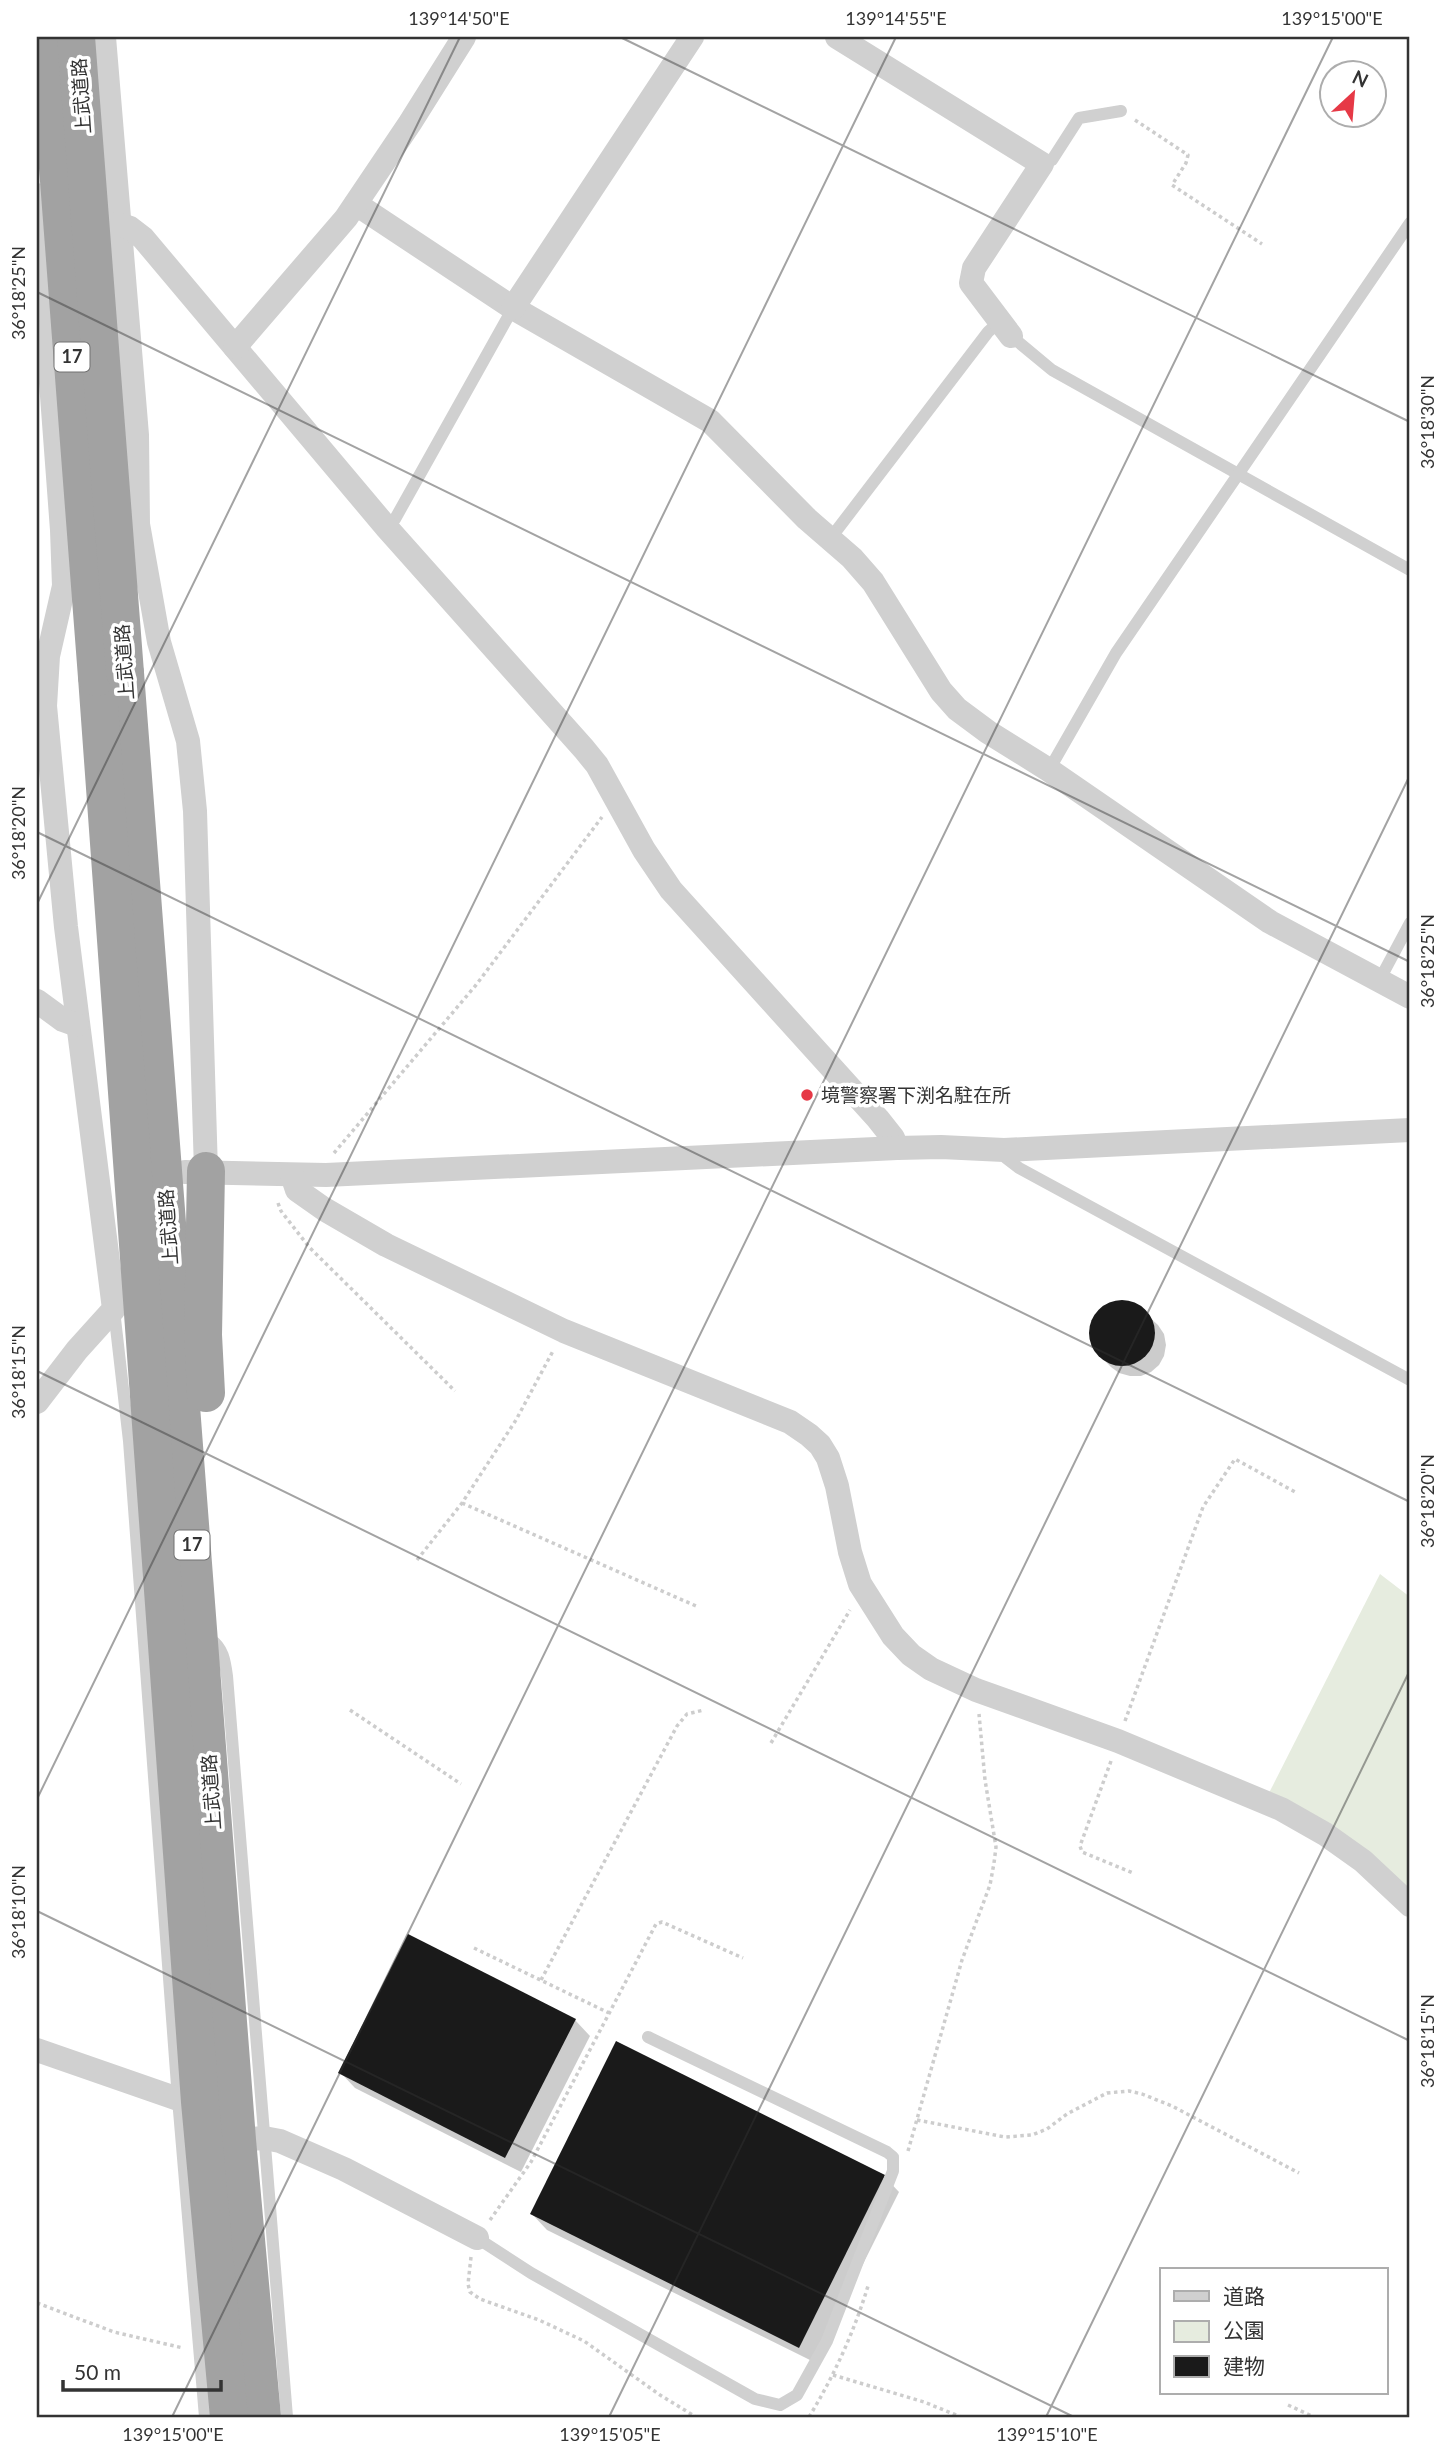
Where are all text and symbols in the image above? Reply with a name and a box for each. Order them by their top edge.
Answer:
text: 139°14'50"E [408,7,510,29]
text: 139°14'55"E [845,7,947,29]
text: 139°15'00"E [1281,7,1383,29]
street label: 上武道路 [66,57,95,135]
north arrow [1318,60,1388,130]
text: N [1349,65,1372,92]
text: 36°18'25"N [7,246,29,340]
road number: 17 [55,342,90,372]
text: 36°18'30"N [1416,375,1438,469]
street label: 上武道路 [109,623,138,701]
text: 36°18'20"N [7,786,29,880]
text: 36°18'25"N [1416,914,1438,1008]
place label: 境警察署下渕名駐在所 [821,1083,1011,1106]
marker: 境警察署下渕名駐在所 [799,1087,815,1103]
street label: 上武道路 [153,1188,182,1266]
text: 36°18'15"N [7,1325,29,1419]
text: 36°18'20"N [1416,1454,1438,1548]
road number: 17 [174,1530,210,1560]
street label: 上武道路 [196,1753,225,1831]
text: 36°18'10"N [7,1865,29,1959]
text: 36°18'15"N [1416,1994,1438,2088]
legend [1160,2268,1388,2394]
text: 道路 [1223,2283,1265,2308]
text: 公園 [1223,2317,1265,2342]
scale bar [63,2349,220,2393]
text: 建物 [1223,2353,1265,2378]
text: 50 m [74,2359,121,2384]
text: 139°15'00"E [122,2423,224,2445]
text: 139°15'05"E [559,2423,661,2445]
text: 139°15'10"E [996,2423,1098,2445]

